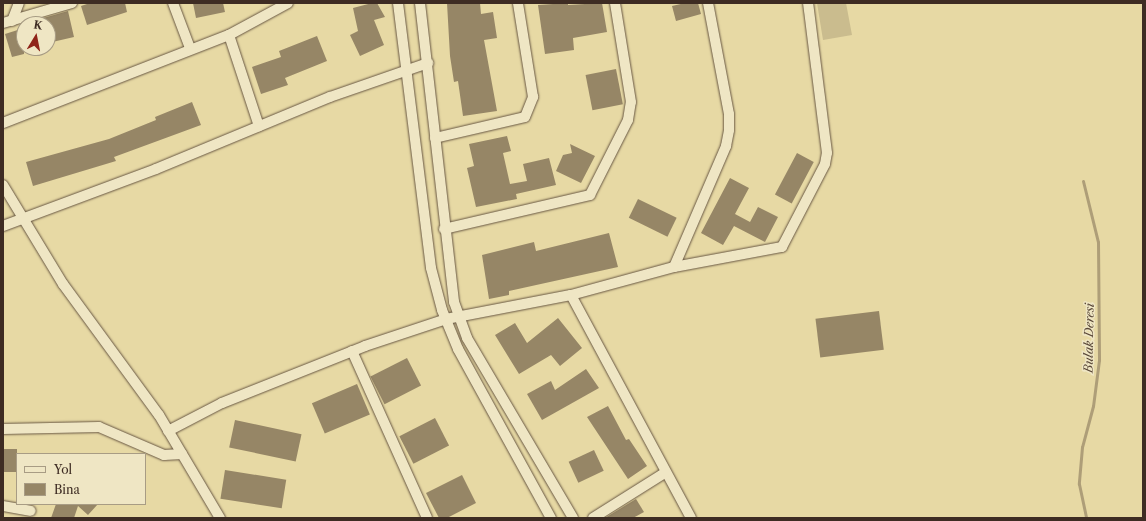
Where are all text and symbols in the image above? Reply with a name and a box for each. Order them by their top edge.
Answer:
north arrow [16,16,56,56]
text: K [32,18,43,33]
water label: Bulak Deresi [1081,303,1097,373]
legend [16,453,146,505]
text: Yol [54,462,72,477]
text: Bina [54,482,80,497]

